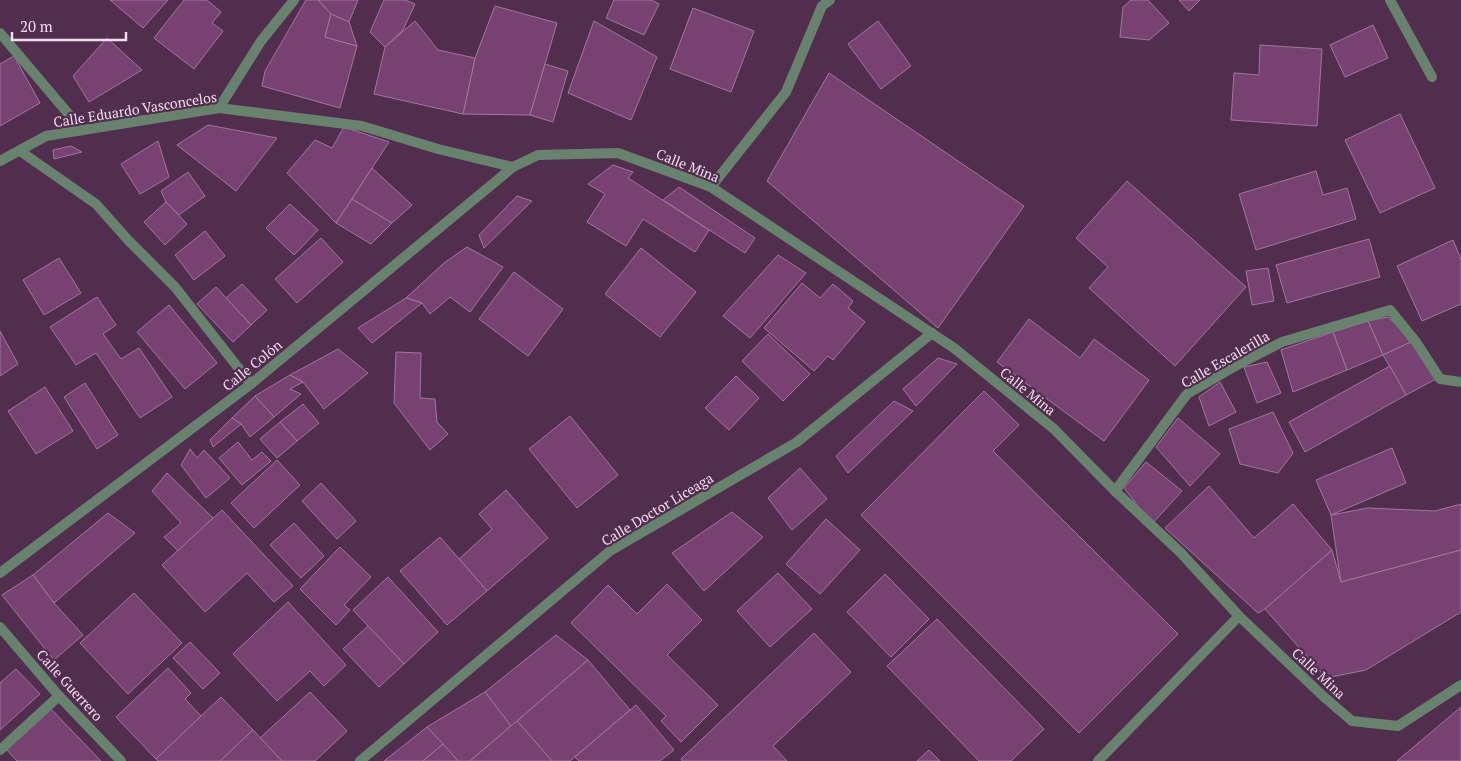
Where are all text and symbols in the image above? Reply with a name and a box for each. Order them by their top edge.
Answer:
scale bar [12,10,126,42]
text: 20 m [20,16,53,36]
street label: Calle Eduardo Vasconcelos [52,87,218,131]
street label: Calle Mina [654,144,722,186]
street label: Calle Escalerilla [1177,326,1273,392]
street label: Calle Colón [218,335,286,395]
street label: Calle Mina [996,363,1060,419]
street label: Calle Doctor Liceaga [597,468,717,550]
street label: Calle Mina [1288,643,1350,703]
street label: Calle Guerrero [33,645,108,725]

